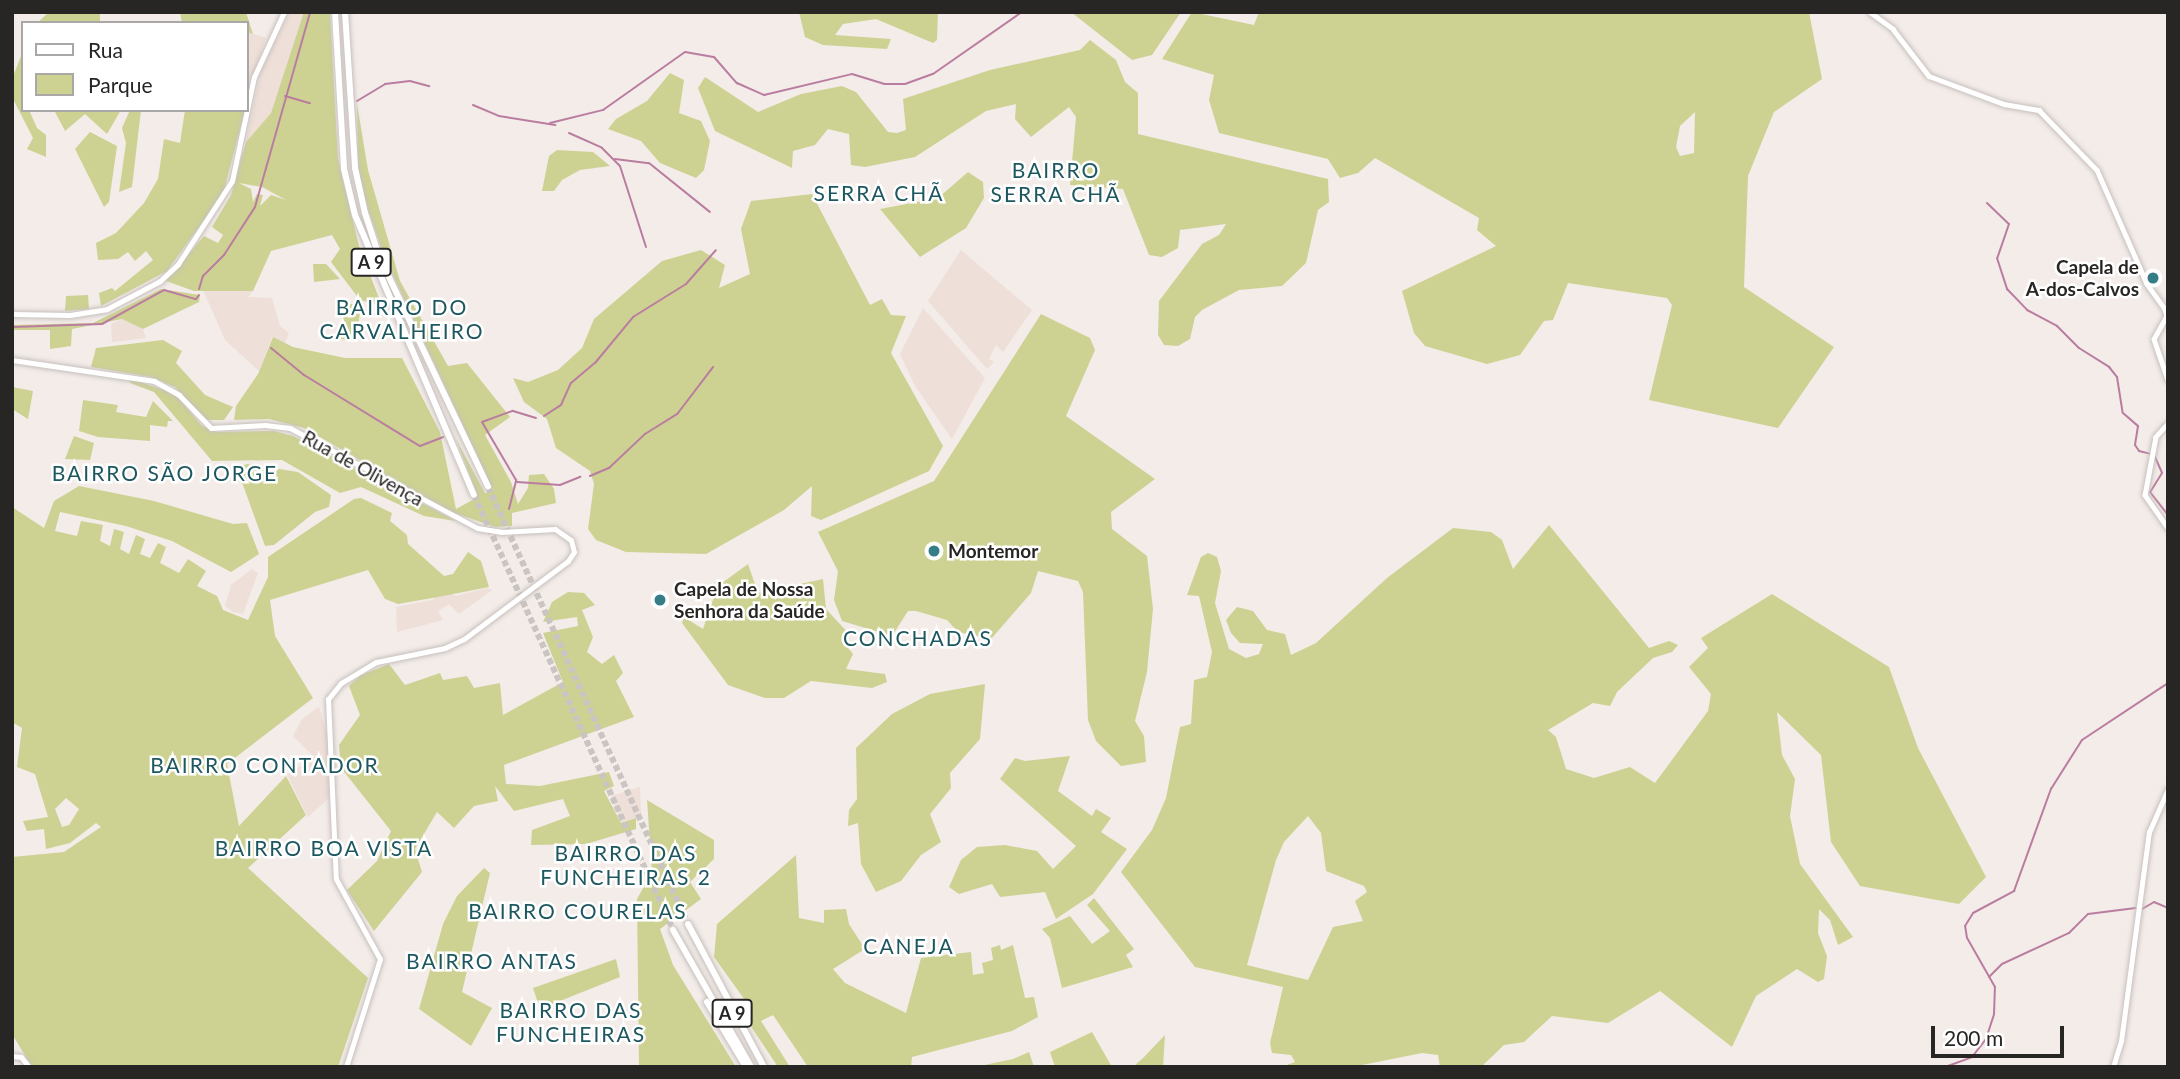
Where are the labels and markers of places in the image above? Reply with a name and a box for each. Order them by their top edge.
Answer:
place label: Capela de A-dos-Calvos [2026,256,2139,300]
marker: Capela de A-dos-Calvos [2145,270,2161,286]
place label: Montemor [948,540,1038,562]
marker: Montemor [926,543,942,559]
place label: Capela de Nossa Senhora da Saúde [674,578,825,622]
marker: Capela de Nossa Senhora da Saúde [652,592,668,608]

